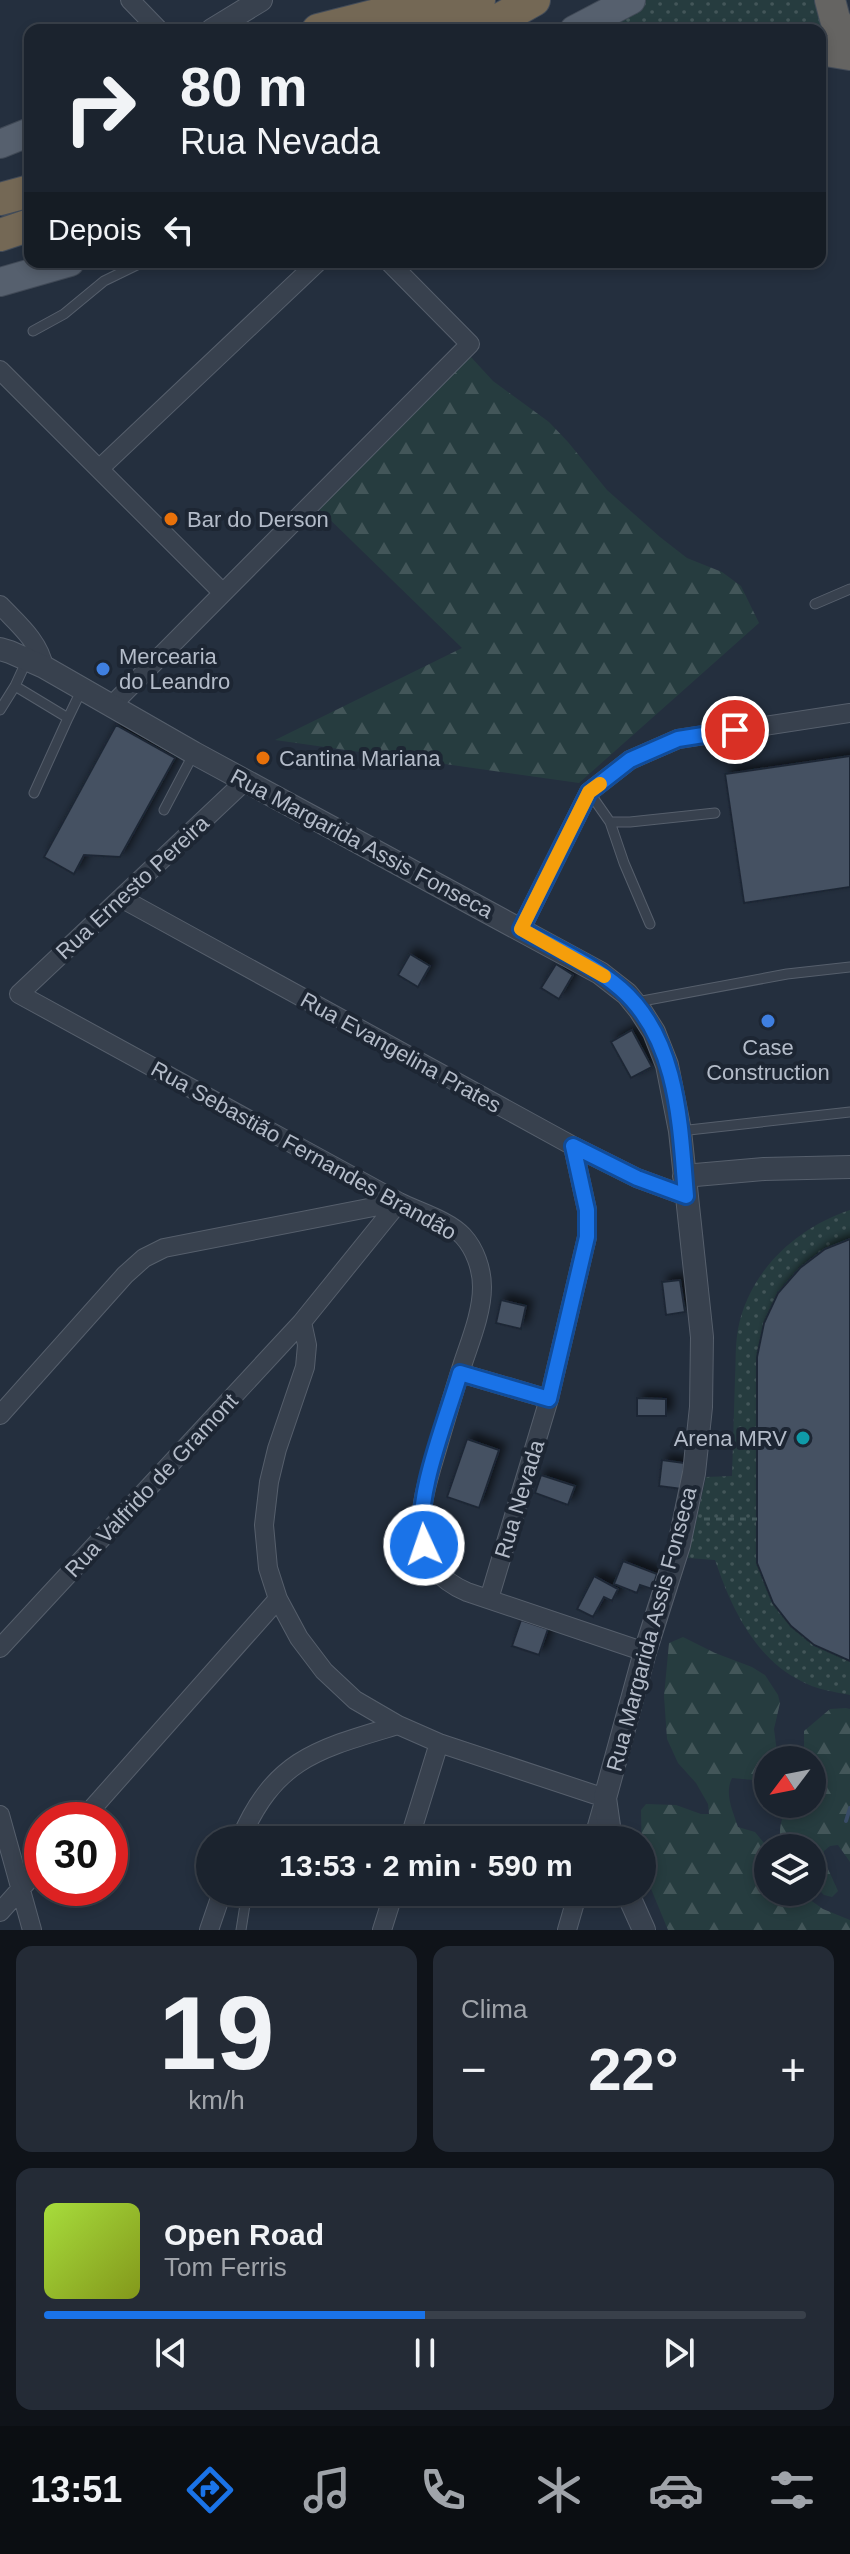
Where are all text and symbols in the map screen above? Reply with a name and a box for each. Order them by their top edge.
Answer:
text: 80 m [180,55,308,118]
icon: right [48,56,152,160]
text: Rua Nevada [180,121,380,162]
icon: left [157,208,201,252]
text: Depois [48,213,141,246]
place label: Bar do Derson [187,507,329,532]
marker: Bar do Derson [162,510,180,528]
place label: Mercearia do Leandro [119,644,230,694]
marker: Mercearia do Leandro [94,660,112,678]
pin [701,696,769,764]
icon: arrive [713,708,757,752]
place label: Cantina Mariana [279,746,441,771]
marker: Cantina Mariana [254,749,272,767]
street label: Rua Margarida Assis Fonseca [226,764,498,924]
street label: Rua Ernesto Pereira [51,810,214,964]
street label: Rua Evangelina Prates [296,987,505,1118]
marker: Case Construction [759,1012,777,1030]
place label: Case Construction [706,1035,830,1085]
street label: Rua Sebastião Fernandes Brandão [147,1056,461,1245]
street label: Rua Valfrido de Gramont [60,1388,243,1582]
place label: Arena MRV [674,1426,787,1451]
marker: Arena MRV [794,1429,812,1447]
street label: Rua Nevada [490,1436,550,1561]
street label: Rua Margarida Assis Fonseca [601,1483,702,1774]
position arrow [382,1503,466,1587]
north arrow [754,1746,826,1818]
map controls [754,1746,826,1906]
speed limit sign: 30 [24,1802,128,1906]
button: layers [754,1834,826,1906]
text: 13:53 · 2 min · 590 m [279,1849,573,1882]
text: 19 [159,1975,274,2091]
text: Clima [461,1994,527,2024]
text: 22° [588,2036,679,2103]
text: − [461,2045,487,2094]
text: + [780,2045,806,2094]
text: km/h [188,2085,245,2115]
text: Open Road [164,2218,324,2251]
text: Tom Ferris [164,2252,287,2282]
icon: previous [149,2331,193,2375]
icon: pause [403,2331,447,2375]
icon: next [657,2331,701,2375]
icon: directions [182,2462,238,2518]
icon: music [299,2462,355,2518]
icon: phone [415,2462,471,2518]
icon: climate [531,2462,587,2518]
icon: car [648,2462,704,2518]
icon: filters [764,2462,820,2518]
text: 13:51 [30,2469,122,2510]

